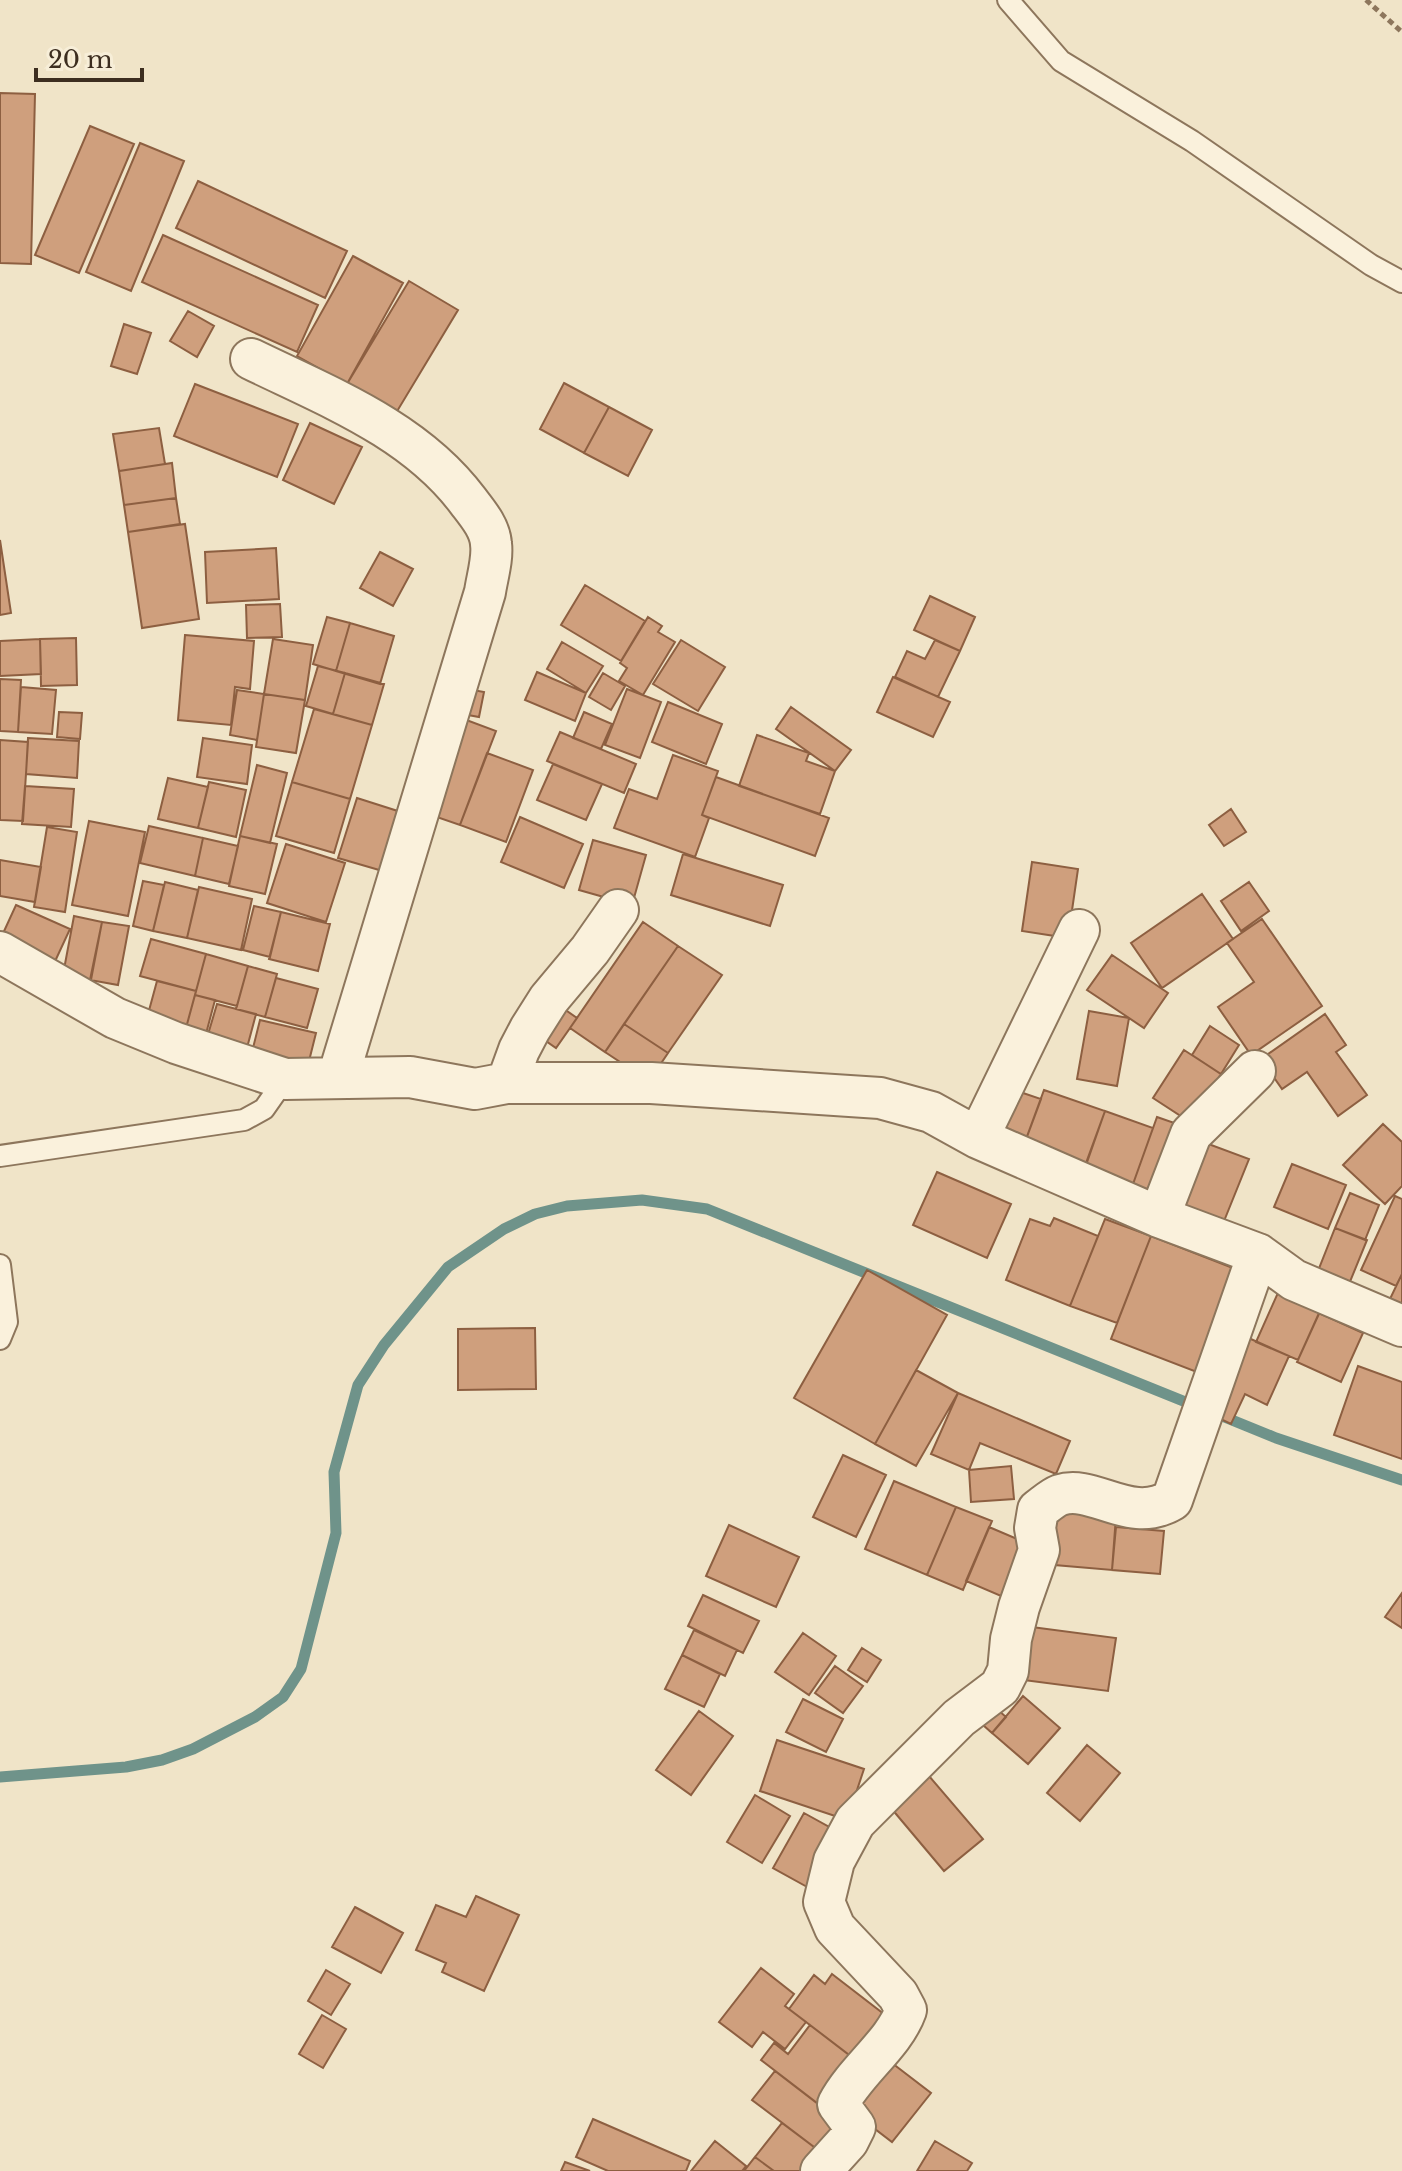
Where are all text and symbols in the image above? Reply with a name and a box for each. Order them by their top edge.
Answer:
scale bar [36,32,142,82]
text: 20 m [48,45,113,74]

